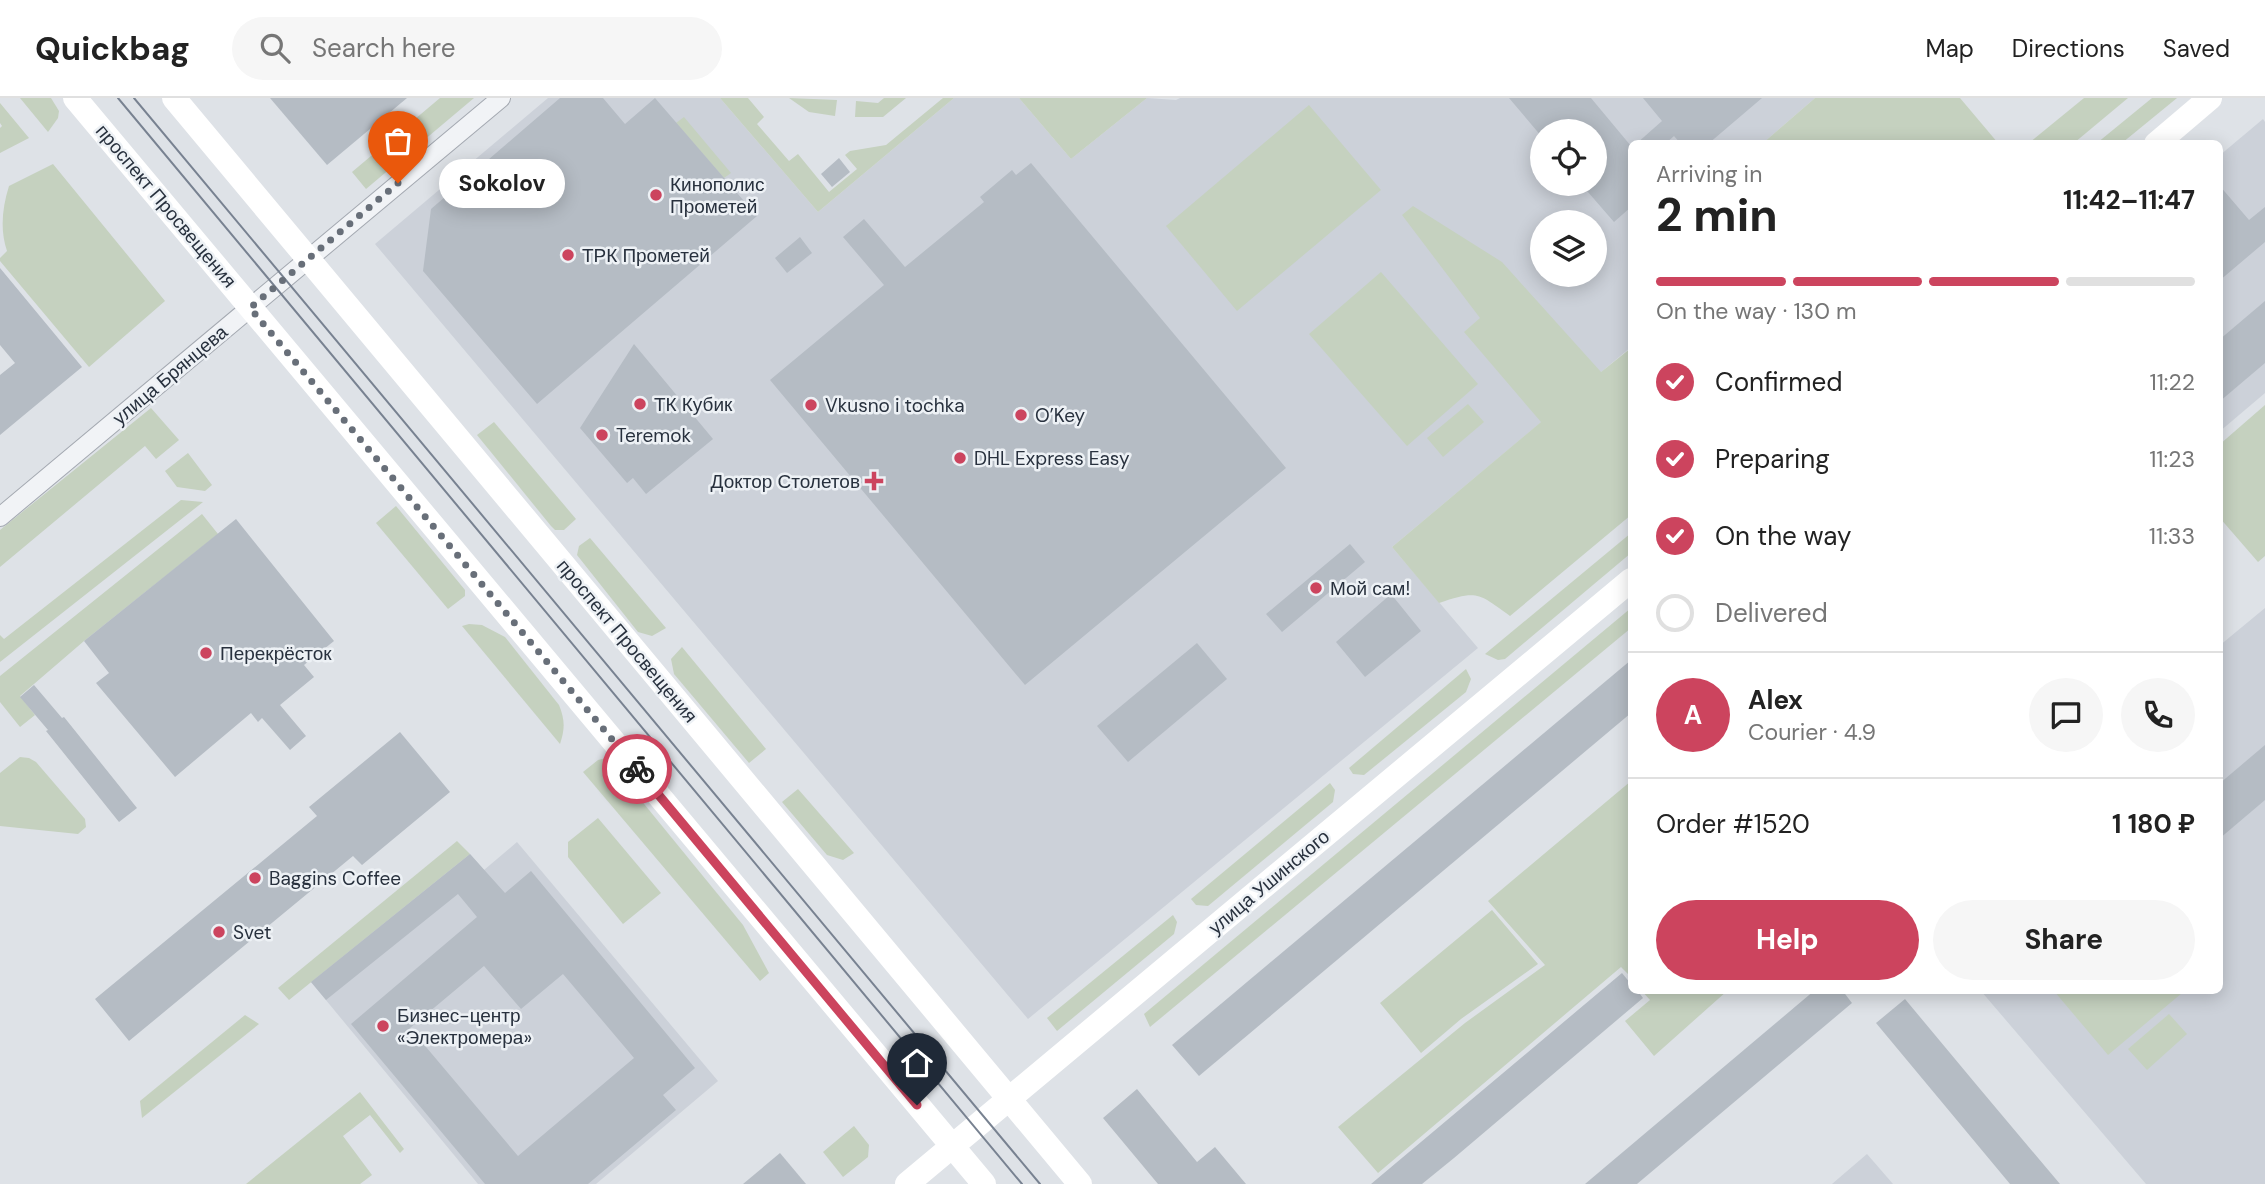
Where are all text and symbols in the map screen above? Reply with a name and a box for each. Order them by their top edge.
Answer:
search box [232,17,722,80]
text: Quickbag [35,27,190,70]
icon: search [256,29,294,67]
text: Search here [312,31,455,65]
text: Map [1926,33,1974,64]
text: Directions [2012,33,2125,64]
text: Saved [2163,33,2230,64]
pin [368,111,428,183]
street label: проспект Просвещения [90,119,242,293]
map controls [1530,119,1607,287]
button: locate [1530,119,1607,196]
icon: bag [379,122,417,160]
callout: Sokolov [440,158,566,208]
text: Arriving in [1656,159,1762,189]
text: Sokolov [459,168,545,198]
place label: Кинополис Прометей [670,172,764,219]
text: 11:42–11:47 [2063,183,2195,217]
text: 2 min [1656,185,1778,245]
marker: Кинополис Прометей [648,187,664,203]
button: layers [1530,210,1607,287]
place label: ТРК Прометей [582,243,710,268]
marker: ТРК Прометей [560,247,576,263]
text: On the way · 130 m [1656,296,1857,326]
street label: улица Брянцева [107,319,233,430]
icon: check [1656,363,1694,401]
text: Confirmed [1715,365,1842,399]
text: 11:22 [2150,367,2195,397]
place label: ТК Кубик [654,392,733,417]
place label: Vkusno i tochka [825,393,965,418]
marker: ТК Кубик [632,396,648,412]
marker: Vkusno i tochka [803,397,819,413]
place label: O’Key [1035,403,1086,428]
marker: O’Key [1013,407,1029,423]
place label: Teremok [616,423,691,448]
marker: Teremok [594,427,610,443]
icon: check [1656,440,1694,478]
text: Preparing [1715,442,1830,476]
text: 11:23 [2149,444,2195,474]
place label: DHL Express Easy [974,446,1130,471]
marker: DHL Express Easy [952,450,968,466]
place label: Доктор Столетов [711,469,860,494]
marker: Доктор Столетов [866,473,882,489]
icon: check [1656,517,1694,555]
text: On the way [1715,519,1851,553]
text: 11:33 [2149,521,2195,551]
street label: проспект Просвещения [551,554,703,728]
place label: Мой сам! [1330,576,1410,601]
marker: Мой сам! [1308,580,1324,596]
text: Delivered [1715,596,1828,630]
place label: Перекрёсток [220,641,332,666]
marker: Перекрёсток [198,645,214,661]
button: chat [2029,678,2103,752]
button: phone [2121,678,2195,752]
text: Alex [1748,683,1803,717]
text: A [1684,698,1702,732]
text: Courier · 4.9 [1748,717,1876,747]
courier [602,734,672,804]
icon: bike [618,750,656,788]
text: Order #1520 [1656,807,1810,841]
text: 1 180 ₽ [2112,807,2195,841]
street label: улица Ушинского [1203,824,1335,940]
place label: Baggins Coffee [269,866,401,891]
marker: Baggins Coffee [247,870,263,886]
button: Help [1656,900,1919,980]
button: Share [1933,900,2195,980]
place label: Svet [233,920,271,945]
marker: Svet [211,924,227,940]
place label: Бизнес-центр «Электромера» [397,1003,532,1050]
marker: Бизнес-центр «Электромера» [375,1018,391,1034]
pin [887,1033,947,1105]
icon: home [898,1044,936,1082]

